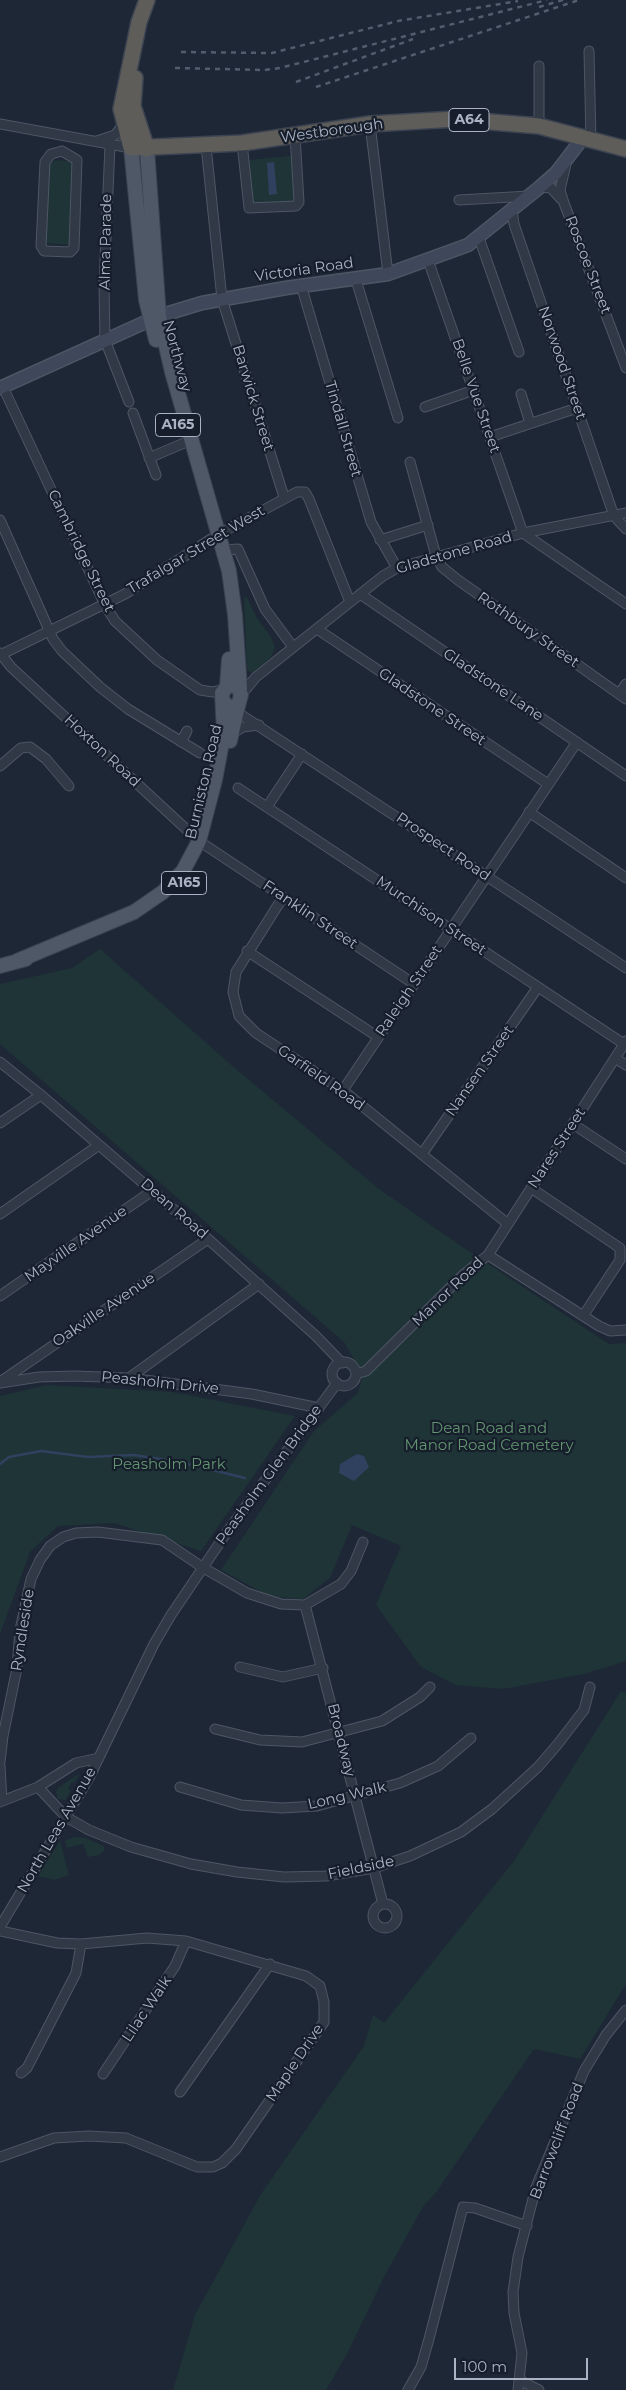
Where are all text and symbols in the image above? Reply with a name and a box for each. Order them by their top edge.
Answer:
road number: A64 [449,108,489,132]
street label: Westborough [279,115,385,147]
street label: Alma Parade [96,194,116,290]
street label: Roscoe Street [561,213,615,317]
street label: Victoria Road [253,254,355,286]
street label: Norwood Street [534,304,590,422]
street label: Northway [159,318,195,394]
street label: Belle Vue Street [448,336,504,456]
street label: Barwick Street [228,343,278,453]
street label: Tindall Street [321,379,365,479]
road number: A165 [156,414,200,436]
street label: Cambridge Street [44,487,118,615]
street label: Trafalgar Street West [124,502,268,598]
street label: Gladstone Road [394,528,514,578]
street label: Rothbury Street [474,588,582,672]
street label: Gladstone Lane [439,645,547,725]
street label: Gladstone Street [375,664,489,750]
street label: Hoxton Road [60,711,144,791]
street label: Burniston Road [182,723,226,841]
street label: Prospect Road [392,809,494,885]
road number: A165 [162,871,206,894]
street label: Murchison Street [373,873,489,959]
street label: Franklin Street [259,877,361,953]
street label: Raleigh Street [372,942,446,1040]
street label: Nansen Street [442,1022,518,1120]
street label: Garfield Road [274,1041,368,1115]
street label: Nares Street [524,1104,590,1192]
street label: Dean Road [137,1175,211,1243]
street label: Mayville Avenue [21,1202,131,1286]
street label: Manor Road [409,1254,487,1330]
street label: Oakville Avenue [49,1269,159,1351]
street label: Peasholm Drive [100,1368,220,1398]
street label: Peasholm Glen Bridge [212,1402,326,1548]
park label: Dean Road and Manor Road Cemetery [404,1420,574,1455]
park label: Peasholm Park [112,1456,226,1474]
street label: Ryndleside [8,1588,38,1672]
street label: Broadway [323,1701,359,1779]
street label: North Leas Avenue [14,1764,100,1896]
street label: Long Walk [306,1778,388,1814]
street label: Fieldside [326,1852,396,1884]
street label: Lilac Walk [118,1973,176,2045]
street label: Maple Drive [262,2021,328,2105]
street label: Barrowcliff Road [526,2080,588,2202]
scale bar [456,2348,590,2380]
text: 100 m [462,2357,507,2376]

